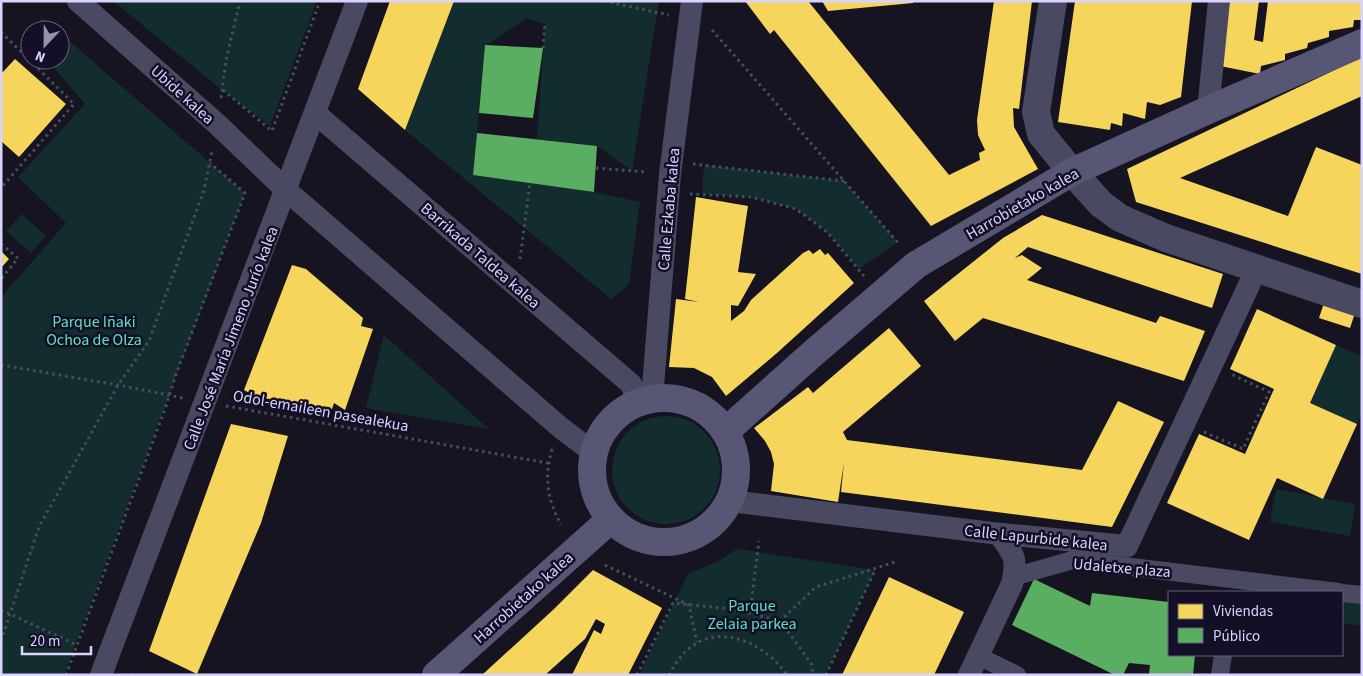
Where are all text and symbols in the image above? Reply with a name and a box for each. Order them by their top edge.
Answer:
north arrow [20,20,70,70]
text: N [32,45,49,67]
street label: Ubide kalea [146,60,219,129]
street label: Calle Ezkaba kalea [653,147,685,271]
street label: Harrobietako kalea [962,163,1083,245]
street label: Barrikada Taldea kalea [416,198,545,314]
street label: Calle José María Jimeno Jurío kalea [178,223,284,453]
park label: Parque Iñaki Ochoa de Olza [46,311,142,351]
street label: Odol-emaileen pasealekua [231,385,410,437]
street label: Calle Lapurbide kalea [963,520,1109,556]
street label: Harrobietako kalea [469,547,578,648]
street label: Udaletxe plaza [1072,553,1172,583]
legend [1168,591,1343,656]
park label: Parque Zelaia parkea [707,595,797,635]
text: Viviendas [1213,601,1273,622]
scale bar [22,624,91,656]
text: Público [1213,626,1260,647]
text: 20 m [30,631,60,652]

